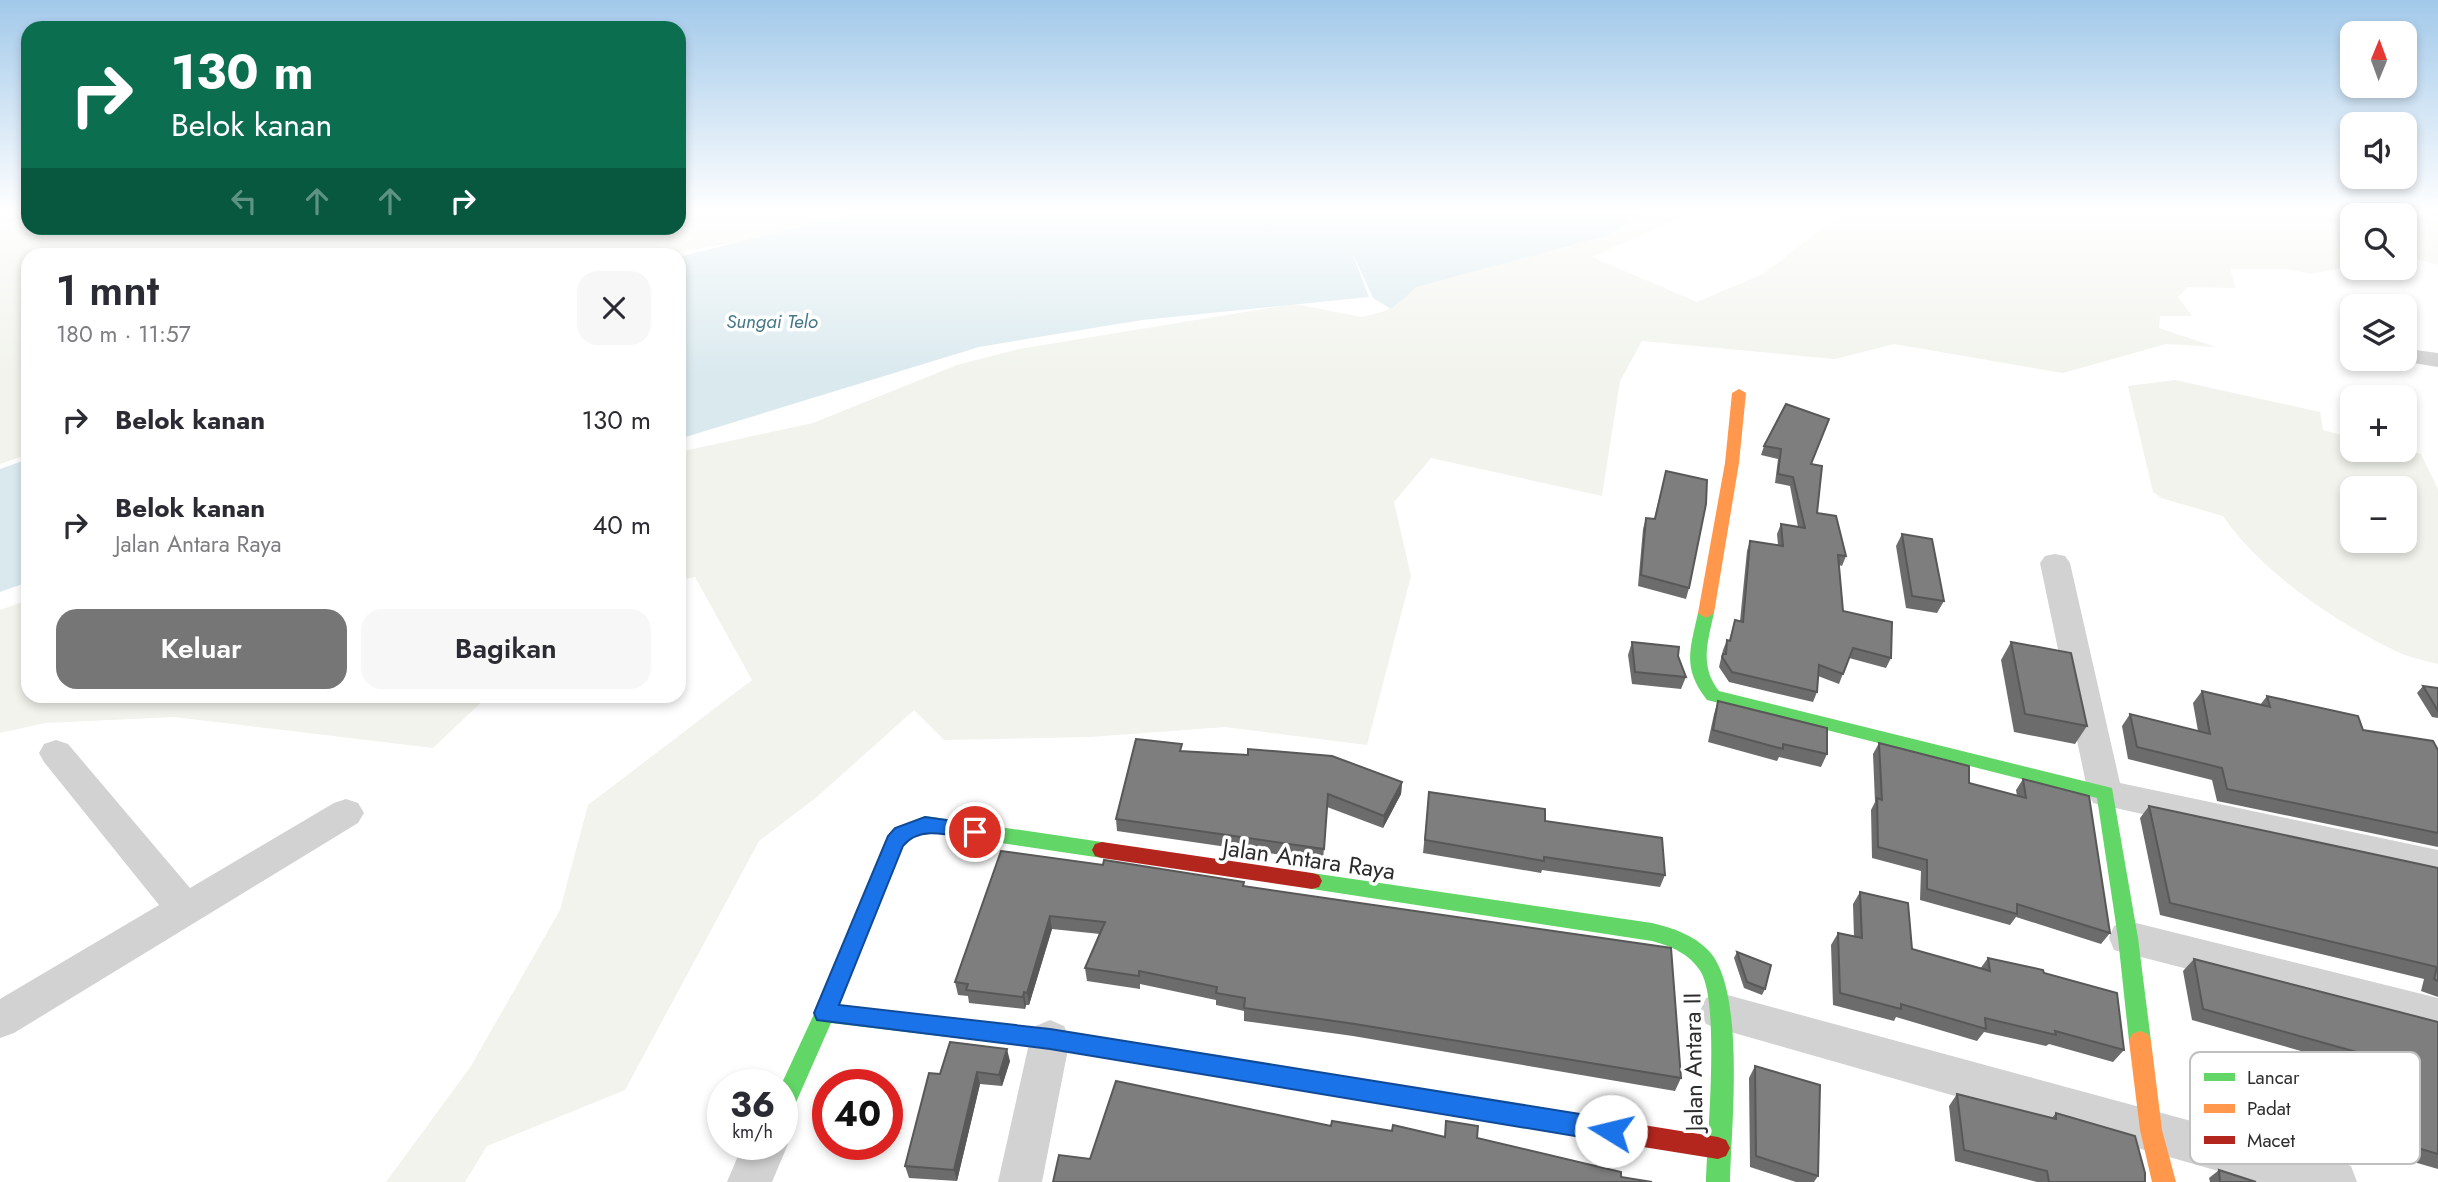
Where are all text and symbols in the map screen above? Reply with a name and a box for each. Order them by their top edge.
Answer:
north arrow [2340,21,2417,98]
map controls [2340,21,2417,553]
text: 130 m [171,37,314,107]
icon: right [56,49,147,140]
text: Belok kanan [171,102,332,148]
button: sound [2340,112,2417,189]
icon: left [225,182,263,220]
icon: ahead [298,182,336,220]
icon: ahead [371,182,409,220]
icon: right [444,182,482,220]
button: search [2340,203,2417,280]
text: 1 mnt [56,260,159,321]
button: close [577,271,651,345]
button: layers [2340,294,2417,371]
water label: Sungai Telo [726,308,818,335]
text: 180 m · 11:57 [56,317,191,351]
button: + [2340,385,2417,462]
icon: right [56,401,94,439]
text: Belok kanan [115,401,265,439]
text: 130 m [581,401,651,439]
button: − [2340,476,2417,553]
text: Belok kanan [115,489,265,527]
icon: right [56,506,94,544]
text: 40 m [592,506,651,544]
text: Jalan Antara Raya [115,527,282,561]
button: Keluar [56,609,347,689]
button: Bagikan [361,609,651,689]
pin [945,802,1005,862]
icon: arrive [956,813,994,851]
street label: Jalan Antara Raya [1218,829,1398,888]
street label: Jalan Antara II [1674,992,1712,1135]
legend [2190,1052,2420,1164]
text: Lancar [2247,1064,2300,1091]
speed limit sign: 40 [812,1069,903,1160]
text: 36 [730,1080,775,1130]
position arrow [1574,1094,1648,1168]
text: Padat [2247,1095,2291,1122]
text: km/h [732,1119,773,1145]
text: Macet [2247,1127,2295,1154]

